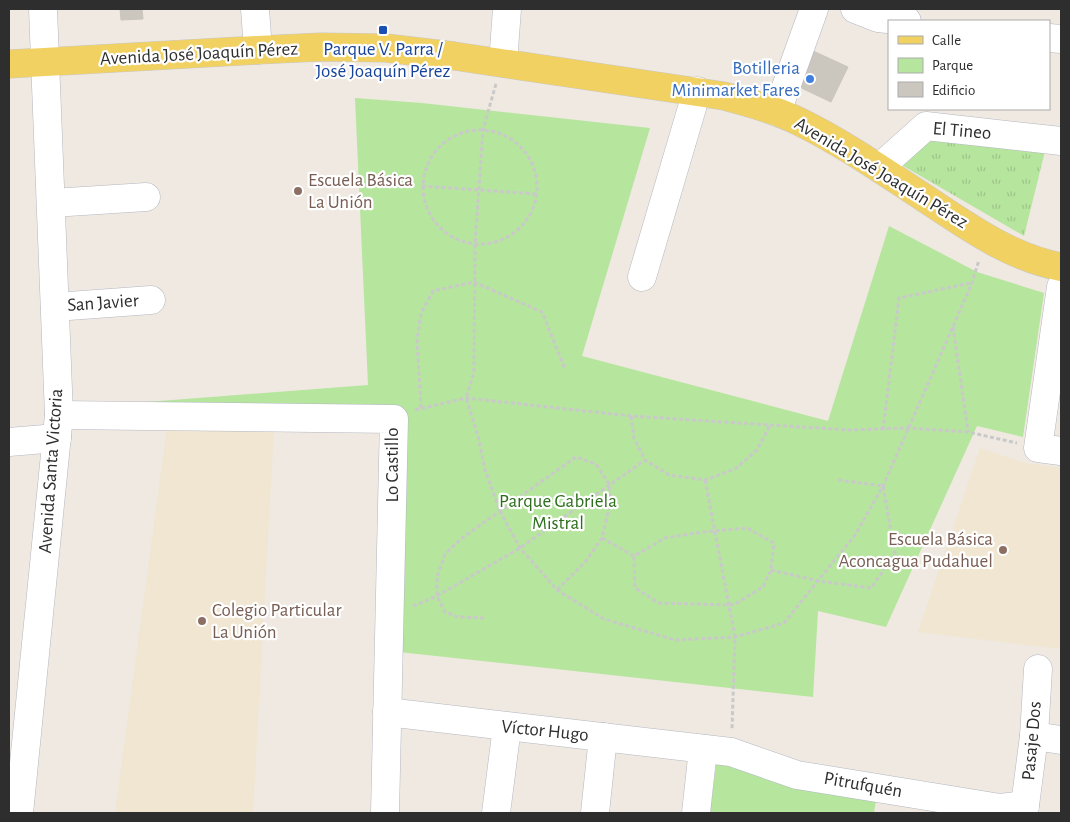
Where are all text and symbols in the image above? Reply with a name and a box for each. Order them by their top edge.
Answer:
legend [888,20,1050,110]
marker: Parque V. Parra / José Joaquín Pérez [377,24,389,36]
text: Calle [932,33,961,48]
street label: Avenida José Joaquín Pérez [100,39,299,69]
place label: Parque V. Parra / José Joaquín Pérez [316,40,451,81]
text: Parque [932,58,973,73]
place label: Botilleria Minimarket Fares [672,59,800,100]
marker: Botilleria Minimarket Fares [804,73,816,85]
text: Edificio [932,83,975,98]
street label: Avenida José Joaquín Pérez [791,114,971,232]
street label: El Tineo [932,119,992,143]
place label: Escuela Básica La Unión [308,171,413,212]
marker: Escuela Básica La Unión [292,185,304,197]
street label: San Javier [67,291,139,315]
street label: Avenida Santa Victoria [36,388,66,554]
street label: Lo Castillo [383,427,402,503]
park label: Parque Gabriela Mistral [499,492,617,533]
place label: Escuela Básica Aconcagua Pudahuel [838,530,993,571]
marker: Escuela Básica Aconcagua Pudahuel [997,544,1009,556]
place label: Colegio Particular La Unión [212,601,342,642]
marker: Colegio Particular La Unión [196,615,208,627]
street label: Pasaje Dos [1019,701,1045,781]
street label: Víctor Hugo [500,717,590,745]
street label: Pitrufquén [822,769,904,801]

